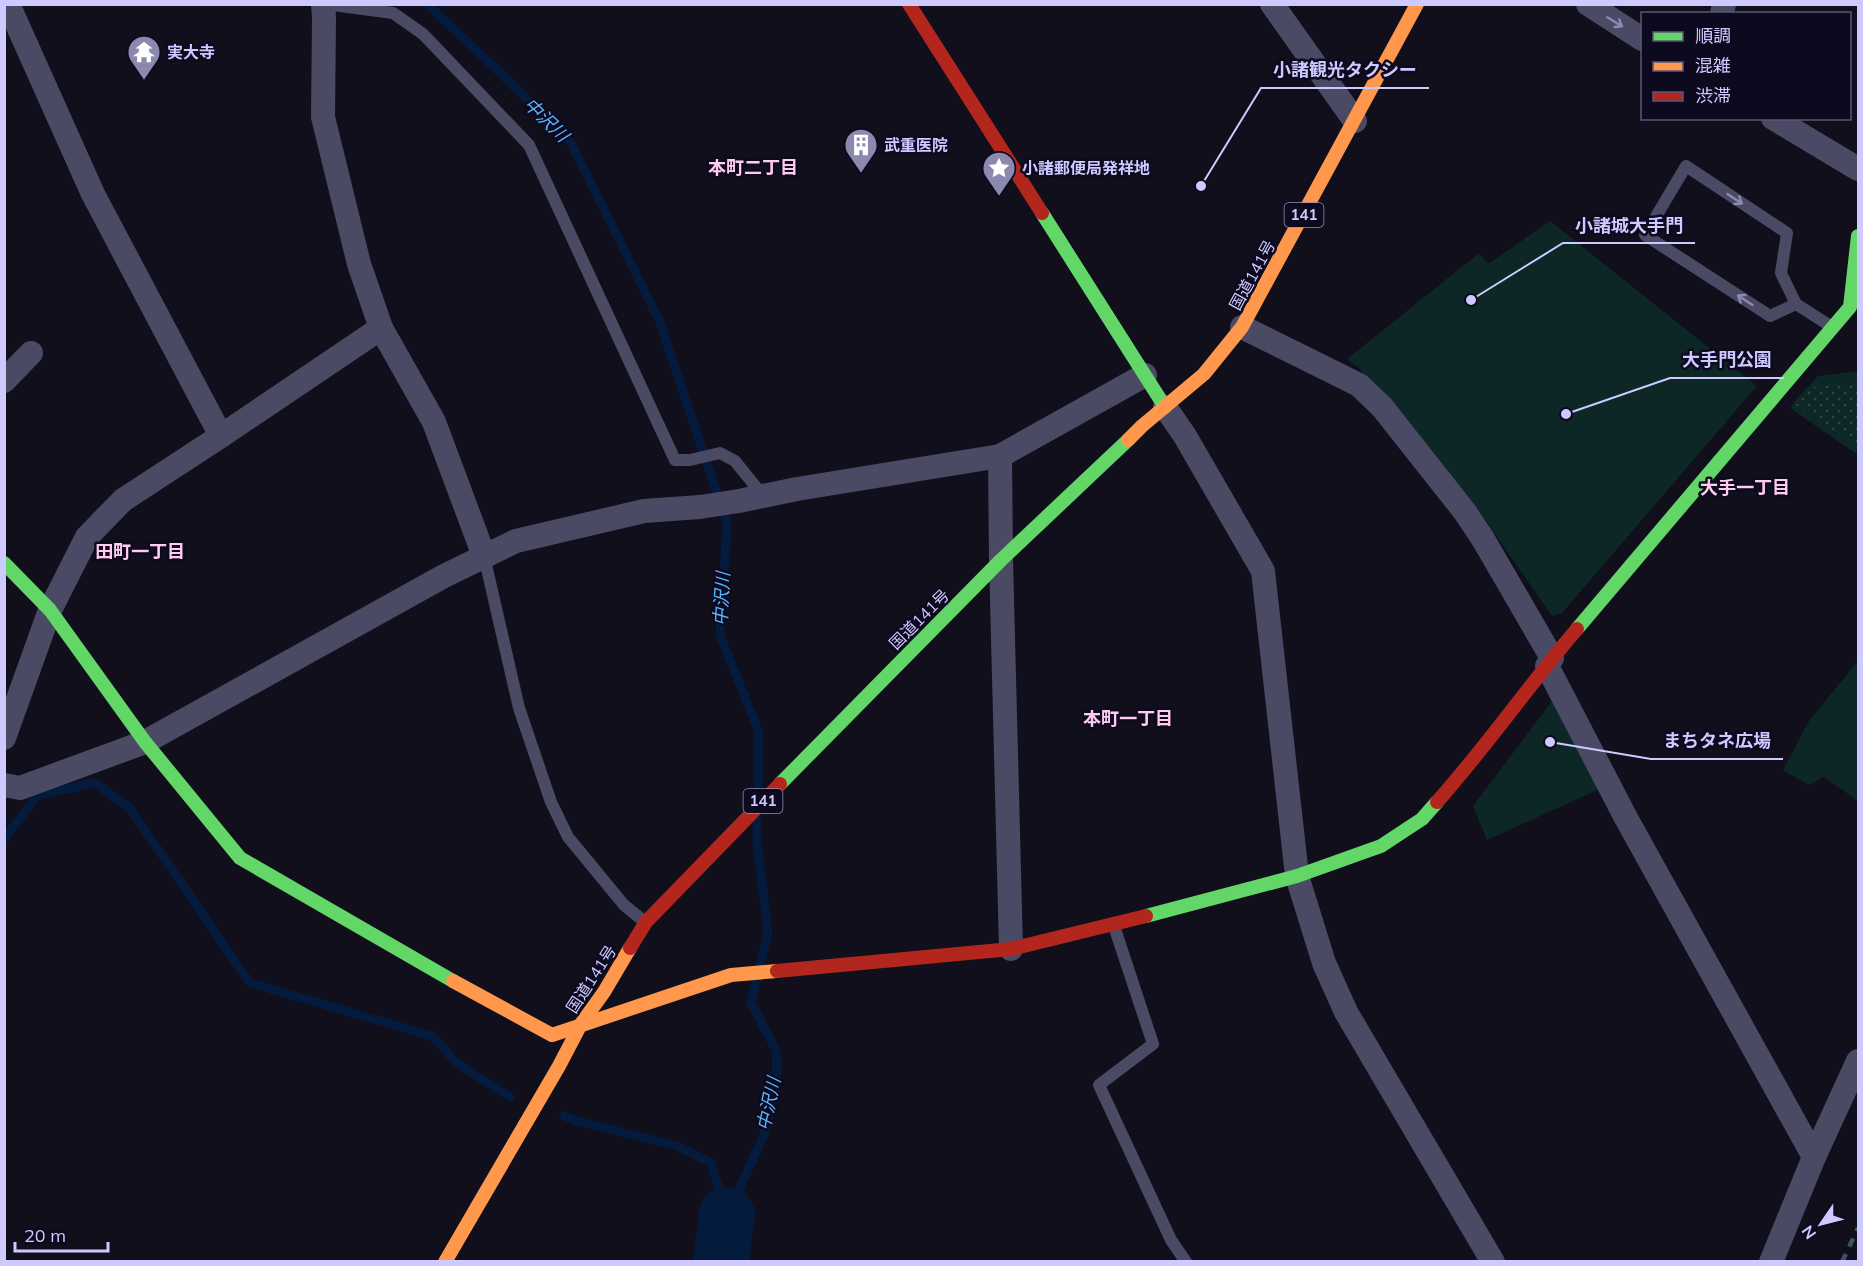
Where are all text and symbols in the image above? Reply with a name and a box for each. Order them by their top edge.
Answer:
legend [1641,12,1851,120]
one-way arrow [1606,16,1623,28]
text: 順調 [1695,24,1731,47]
temple icon: 実大寺 [126,34,162,81]
place label: 実大寺 [167,42,215,62]
callout: 小諸観光タクシー [1261,52,1429,88]
text: 混雑 [1695,54,1731,77]
text: 小諸観光タクシー [1273,58,1417,81]
text: 渋滞 [1695,84,1731,107]
water label: 中沢川 [519,93,575,148]
building icon: 武重医院 [843,127,879,174]
place label: 武重医院 [884,135,948,155]
place icon: 小諸郵便局発祥地 [981,150,1017,197]
district label: 本町二丁目 [708,156,798,179]
place label: 小諸郵便局発祥地 [1022,158,1150,178]
one-way arrow [1726,193,1743,205]
road number: 141 [1284,203,1324,227]
callout: 小諸城大手門 [1563,207,1695,243]
text: 小諸城大手門 [1575,214,1683,237]
street label: 国道141号 [1225,237,1279,313]
one-way arrow [1737,293,1754,305]
callout: 大手門公園 [1670,342,1784,378]
text: 大手門公園 [1682,348,1772,371]
district label: 大手一丁目 [1700,476,1790,499]
district label: 田町一丁目 [95,540,185,563]
water label: 中沢川 [709,569,735,627]
street label: 国道141号 [885,585,953,653]
district label: 本町一丁目 [1083,707,1173,730]
callout: まちタネ広場 [1651,723,1783,759]
text: まちタネ広場 [1663,729,1771,752]
road number: 141 [744,789,783,813]
street label: 国道141号 [562,941,620,1017]
water label: 中沢川 [752,1073,786,1133]
north arrow [1791,1194,1851,1254]
scale bar [15,1215,108,1253]
text: N [1797,1222,1820,1243]
text: 20 m [24,1224,66,1247]

